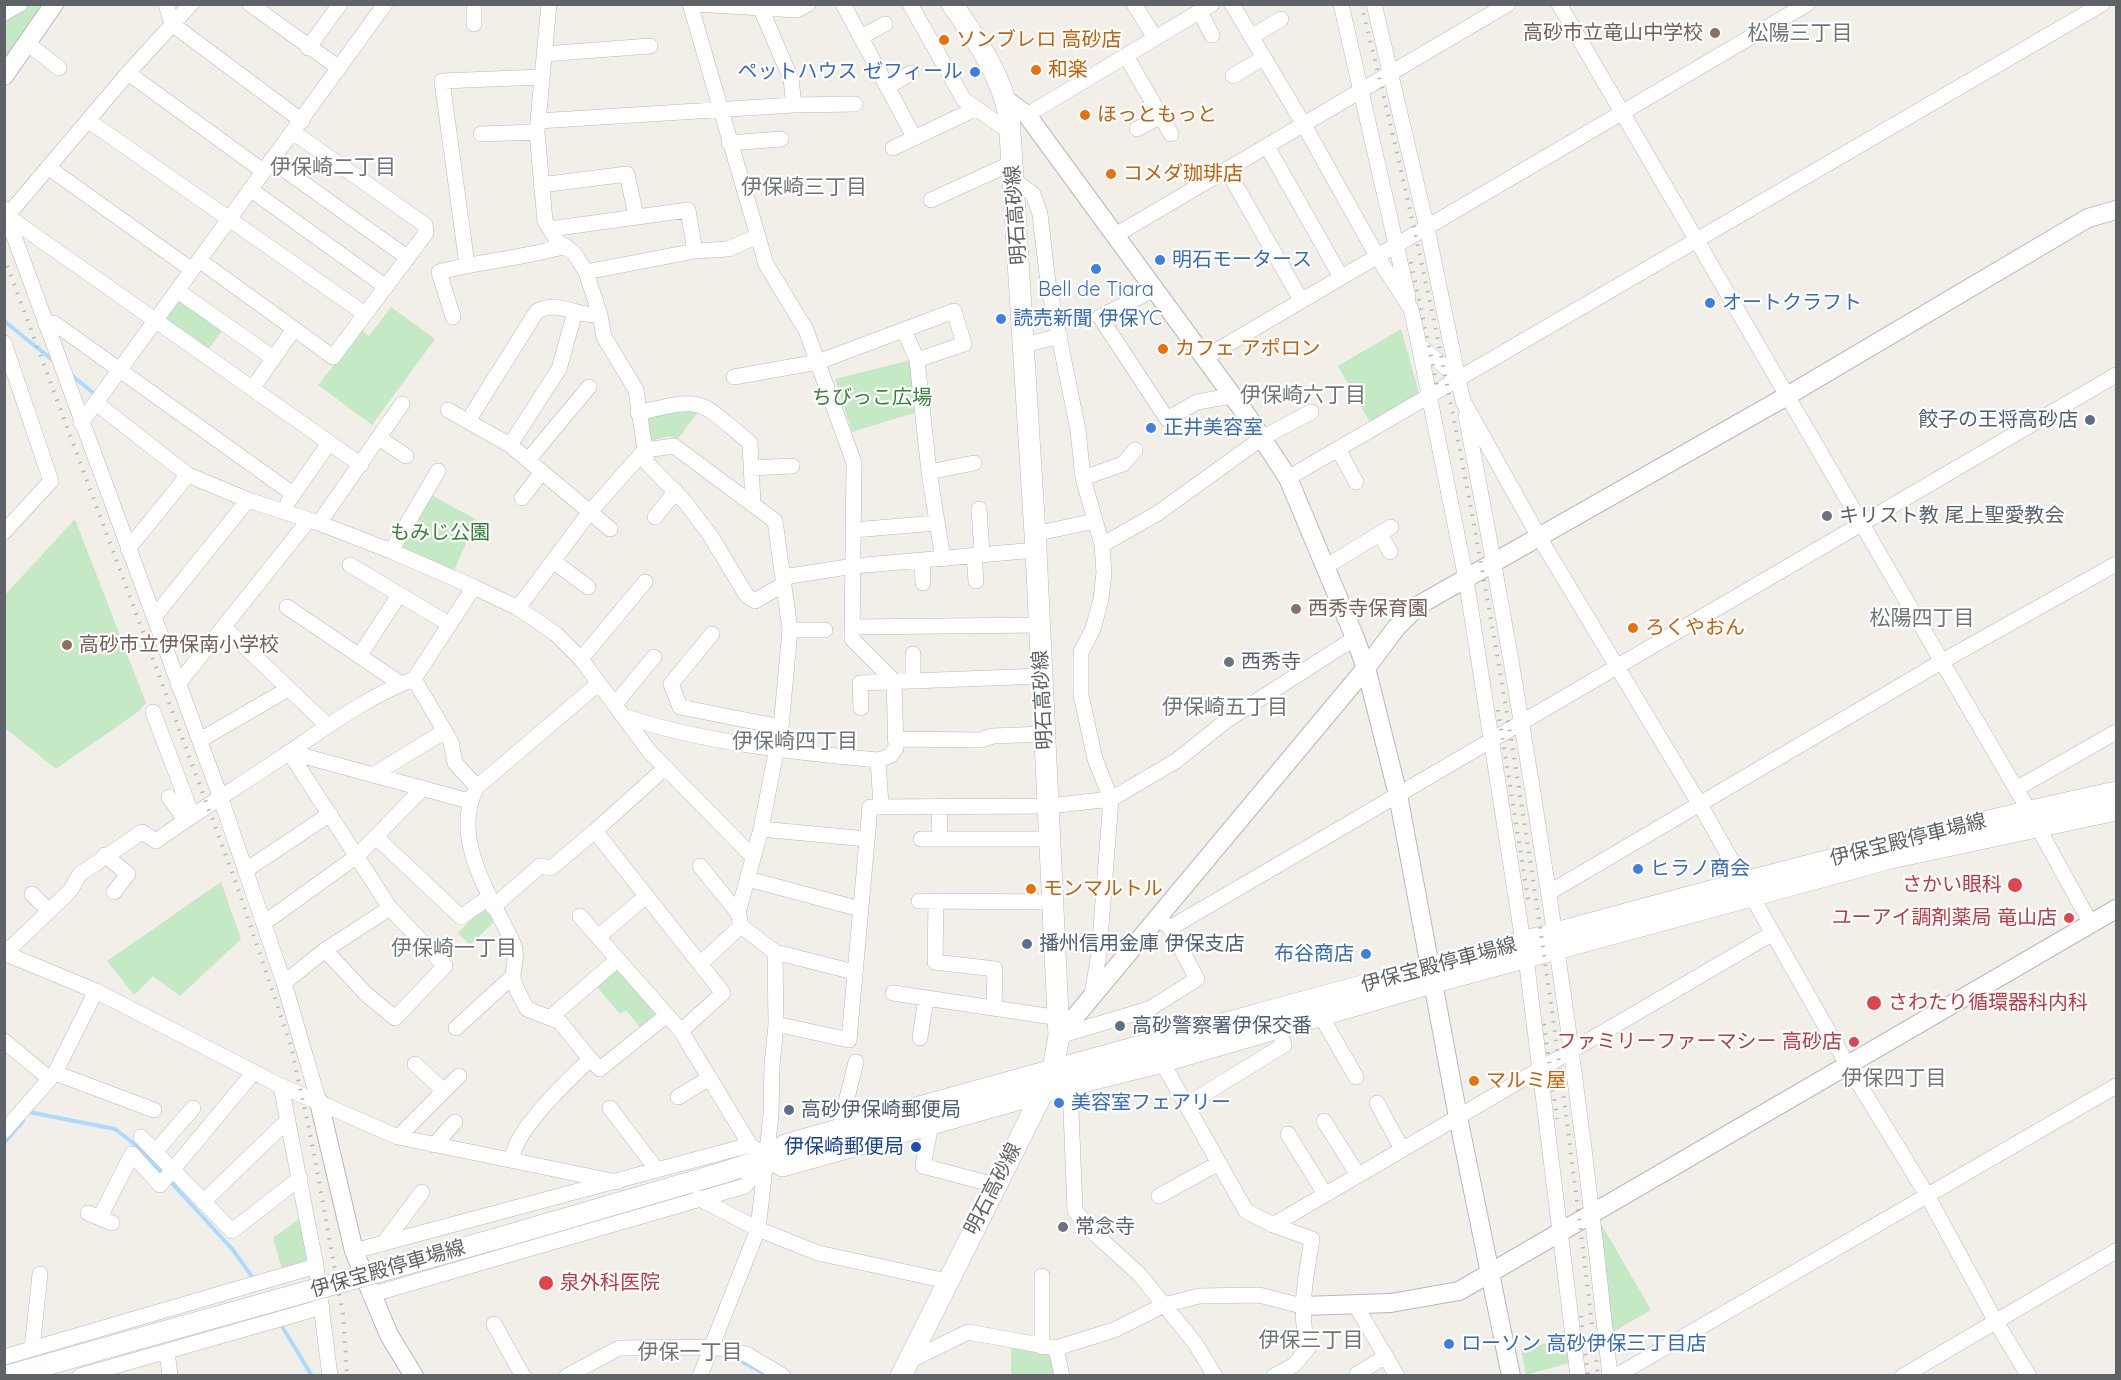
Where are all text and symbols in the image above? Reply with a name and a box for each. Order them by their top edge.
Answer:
place label: 高砂市立竜山中学校 [1523,21,1703,45]
district label: 松陽三丁目 [1748,21,1852,47]
marker: 高砂市立竜山中学校 [1708,26,1722,40]
place label: ソンブレロ 高砂店 [956,28,1121,52]
marker: ソンブレロ 高砂店 [937,33,951,47]
place label: 和楽 [1048,58,1088,82]
place label: ペットハウス ゼフィール [738,60,963,84]
marker: 和楽 [1029,63,1043,77]
marker: ペットハウス ゼフィール [968,65,982,79]
place label: ほっともっと [1097,103,1217,127]
marker: ほっともっと [1078,108,1092,122]
district label: 伊保崎二丁目 [270,155,396,181]
place label: コメダ珈琲店 [1123,162,1243,186]
street label: 明石高砂線 [1001,164,1031,266]
marker: コメダ珈琲店 [1104,167,1118,181]
district label: 伊保崎三丁目 [741,175,867,201]
place label: 明石モータース [1172,248,1312,272]
marker: 明石モータース [1153,253,1167,267]
marker: Bell de Tiara [1089,262,1103,276]
place label: Bell de Tiara [1038,278,1154,302]
place label: オートクラフト [1722,291,1862,315]
marker: オートクラフト [1703,296,1717,310]
place label: 読売新聞 伊保YC [1013,307,1162,331]
marker: 読売新聞 伊保YC [994,312,1008,326]
place label: カフェ アポロン [1175,337,1320,361]
marker: カフェ アポロン [1156,342,1170,356]
district label: 伊保崎六丁目 [1240,383,1366,409]
park label: ちびっこ広場 [812,386,932,410]
place label: 餃子の王将高砂店 [1918,408,2078,432]
marker: 餃子の王将高砂店 [2083,413,2097,427]
place label: 正井美容室 [1163,416,1263,440]
marker: 正井美容室 [1144,421,1158,435]
place label: キリスト教 尾上聖愛教会 [1839,504,2064,528]
marker: キリスト教 尾上聖愛教会 [1820,509,1834,523]
park label: もみじ公園 [390,521,490,545]
place label: 西秀寺保育園 [1308,597,1428,621]
marker: 西秀寺保育園 [1289,602,1303,616]
district label: 松陽四丁目 [1870,606,1974,632]
place label: ろくやおん [1645,616,1745,640]
marker: ろくやおん [1626,621,1640,635]
place label: 高砂市立伊保南小学校 [79,633,279,657]
marker: 高砂市立伊保南小学校 [60,638,74,652]
street label: 明石高砂線 [1028,649,1058,751]
place label: 西秀寺 [1241,650,1301,674]
marker: 西秀寺 [1222,655,1236,669]
district label: 伊保崎五丁目 [1162,695,1288,721]
district label: 伊保崎四丁目 [732,729,858,755]
street label: 伊保宝殿停車場線 [1827,809,1989,871]
place label: ヒラノ商会 [1650,857,1750,881]
marker: ヒラノ商会 [1631,862,1645,876]
place label: さかい眼科 [1902,873,2002,897]
marker: さかい眼科 [2006,876,2024,894]
place label: モンマルトル [1043,877,1163,901]
marker: モンマルトル [1024,882,1038,896]
place label: ユーアイ調剤薬局 竜山店 [1832,906,2057,930]
marker: ユーアイ調剤薬局 竜山店 [2062,911,2076,925]
place label: 播州信用金庫 伊保支店 [1039,932,1244,956]
street label: 伊保宝殿停車場線 [1359,933,1519,997]
district label: 伊保崎一丁目 [391,936,517,962]
marker: 播州信用金庫 伊保支店 [1020,937,1034,951]
place label: 布谷商店 [1274,942,1354,966]
marker: 布谷商店 [1359,947,1373,961]
place label: さわたり循環器科内科 [1888,991,2088,1015]
marker: さわたり循環器科内科 [1865,994,1883,1012]
place label: 高砂警察署伊保交番 [1132,1014,1312,1038]
marker: 高砂警察署伊保交番 [1113,1019,1127,1033]
place label: ファミリーファーマシー 高砂店 [1557,1030,1842,1054]
marker: ファミリーファーマシー 高砂店 [1847,1035,1861,1049]
district label: 伊保四丁目 [1842,1066,1946,1092]
place label: マルミ屋 [1486,1069,1566,1093]
marker: マルミ屋 [1467,1074,1481,1088]
place label: 美容室フェアリー [1071,1091,1231,1115]
marker: 美容室フェアリー [1052,1096,1066,1110]
place label: 高砂伊保崎郵便局 [801,1098,961,1122]
marker: 高砂伊保崎郵便局 [782,1103,796,1117]
place label: 伊保崎郵便局 [784,1135,904,1159]
street label: 明石高砂線 [960,1139,1026,1239]
marker: 伊保崎郵便局 [909,1140,923,1154]
place label: 常念寺 [1075,1215,1135,1239]
marker: 常念寺 [1056,1220,1070,1234]
street label: 伊保宝殿停車場線 [308,1235,468,1303]
place label: 泉外科医院 [560,1271,660,1295]
marker: 泉外科医院 [537,1274,555,1292]
district label: 伊保三丁目 [1259,1328,1363,1354]
place label: ローソン 高砂伊保三丁目店 [1461,1332,1706,1356]
marker: ローソン 高砂伊保三丁目店 [1442,1337,1456,1351]
district label: 伊保一丁目 [638,1340,742,1366]

